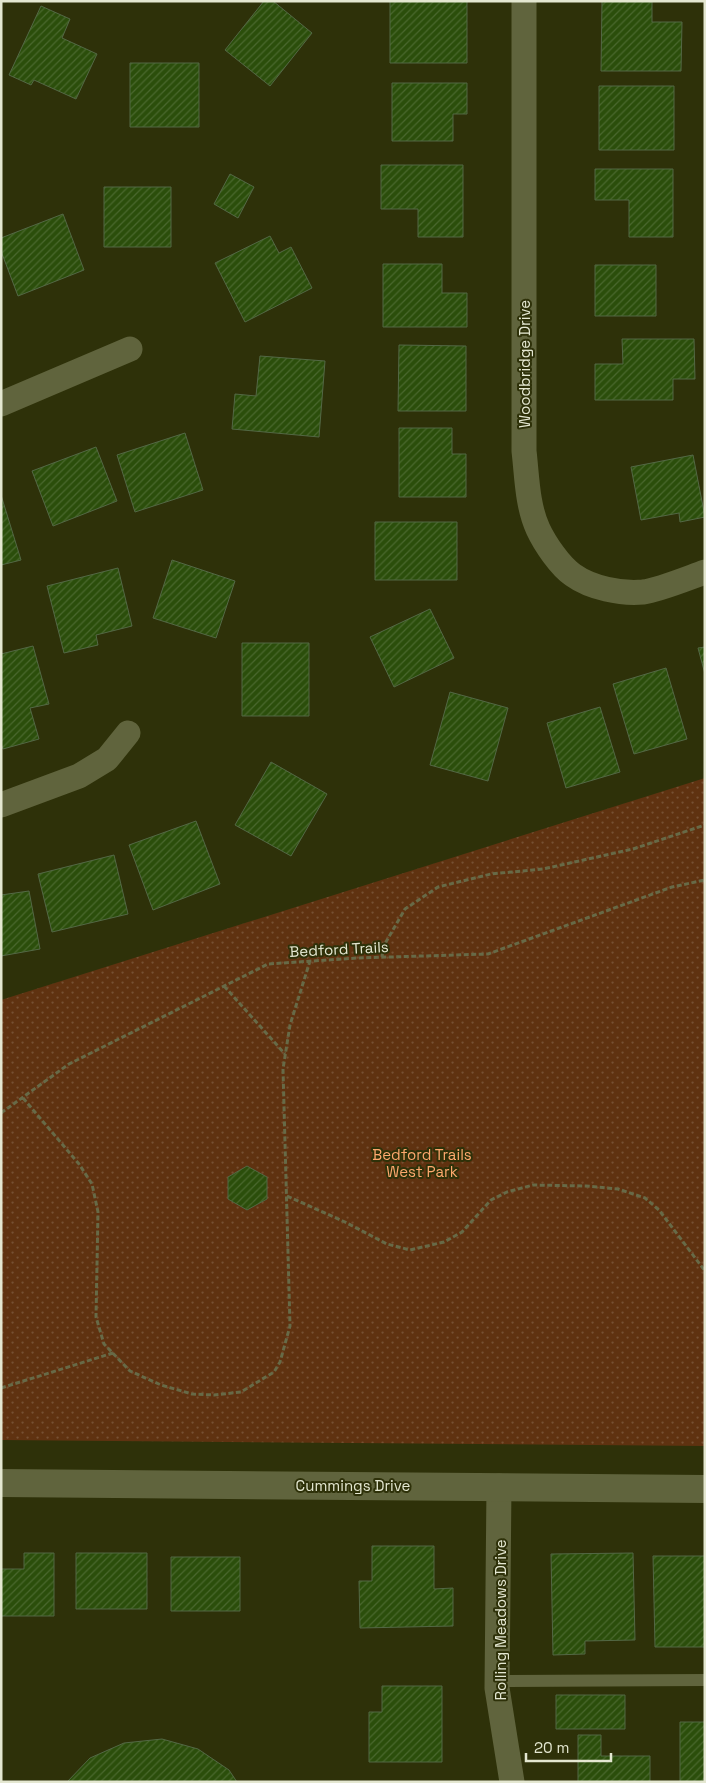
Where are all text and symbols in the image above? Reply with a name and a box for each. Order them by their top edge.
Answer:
street label: Woodbridge Drive [515,300,534,428]
street label: Bedford Trails [289,937,389,961]
park label: Bedford Trails West Park [372,1145,472,1181]
street label: Cummings Drive [296,1476,411,1495]
street label: Rolling Meadows Drive [491,1539,510,1701]
scale bar [526,1730,611,1762]
text: 20 m [534,1738,569,1757]

